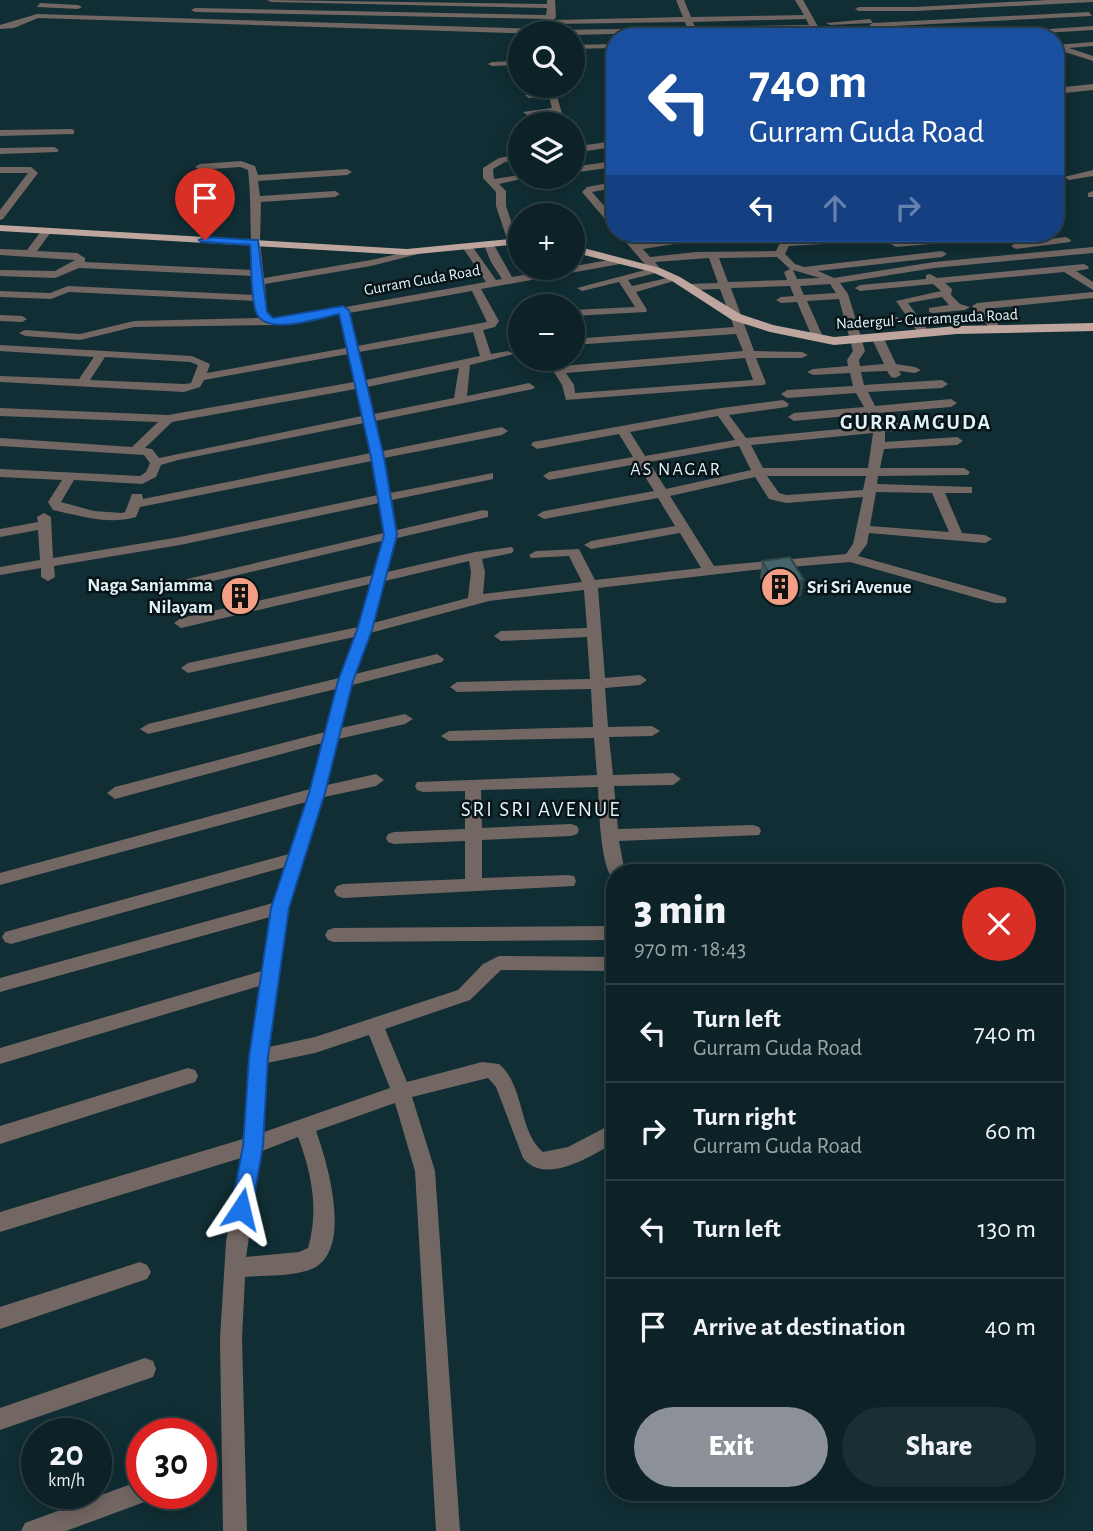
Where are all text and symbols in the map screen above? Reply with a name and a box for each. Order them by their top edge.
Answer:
map controls [508,21,585,371]
button: search [508,21,585,98]
icon: left [634,56,725,147]
text: 740 m [749,58,867,107]
button: layers [508,112,585,189]
text: Gurram Guda Road [749,116,984,148]
pin [175,168,235,240]
icon: arrive [186,179,224,217]
icon: left [743,189,781,227]
icon: ahead [816,189,854,227]
icon: right [889,189,927,227]
button: + [508,203,585,280]
street label: Gurram Guda Road [363,262,481,298]
button: − [508,294,585,371]
street label: Nadergul - Gurramguda Road [835,306,1019,332]
district label: GURRAMGUDA [840,412,992,433]
district label: AS NAGAR [630,461,722,479]
building icon: Sri Sri Avenue [759,566,801,608]
building icon: Naga Sanjamma Nilayam [219,575,261,617]
place label: Naga Sanjamma Nilayam [87,576,213,617]
place label: Sri Sri Avenue [807,578,912,597]
district label: SRI SRI AVENUE [461,799,621,820]
button: close [962,887,1036,961]
text: 3 min [634,889,726,931]
text: 970 m · 18:43 [634,938,746,961]
text: Turn left [693,1006,781,1032]
icon: left [634,1014,672,1052]
text: 740 m [974,1020,1036,1046]
text: Gurram Guda Road [693,1037,862,1060]
text: Turn right [693,1104,796,1130]
icon: right [634,1112,672,1150]
text: 60 m [985,1118,1036,1144]
text: Gurram Guda Road [693,1135,862,1158]
position arrow [204,1172,278,1246]
icon: left [634,1210,672,1248]
text: Turn left [693,1216,781,1242]
text: 130 m [978,1216,1036,1242]
icon: arrive [634,1308,672,1346]
text: Arrive at destination [693,1314,906,1340]
text: 40 m [985,1314,1036,1340]
button: Exit [634,1407,828,1487]
button: Share [842,1407,1036,1487]
speed limit sign: 30 [126,1418,217,1509]
text: 20 [49,1437,84,1472]
text: km/h [48,1472,85,1490]

